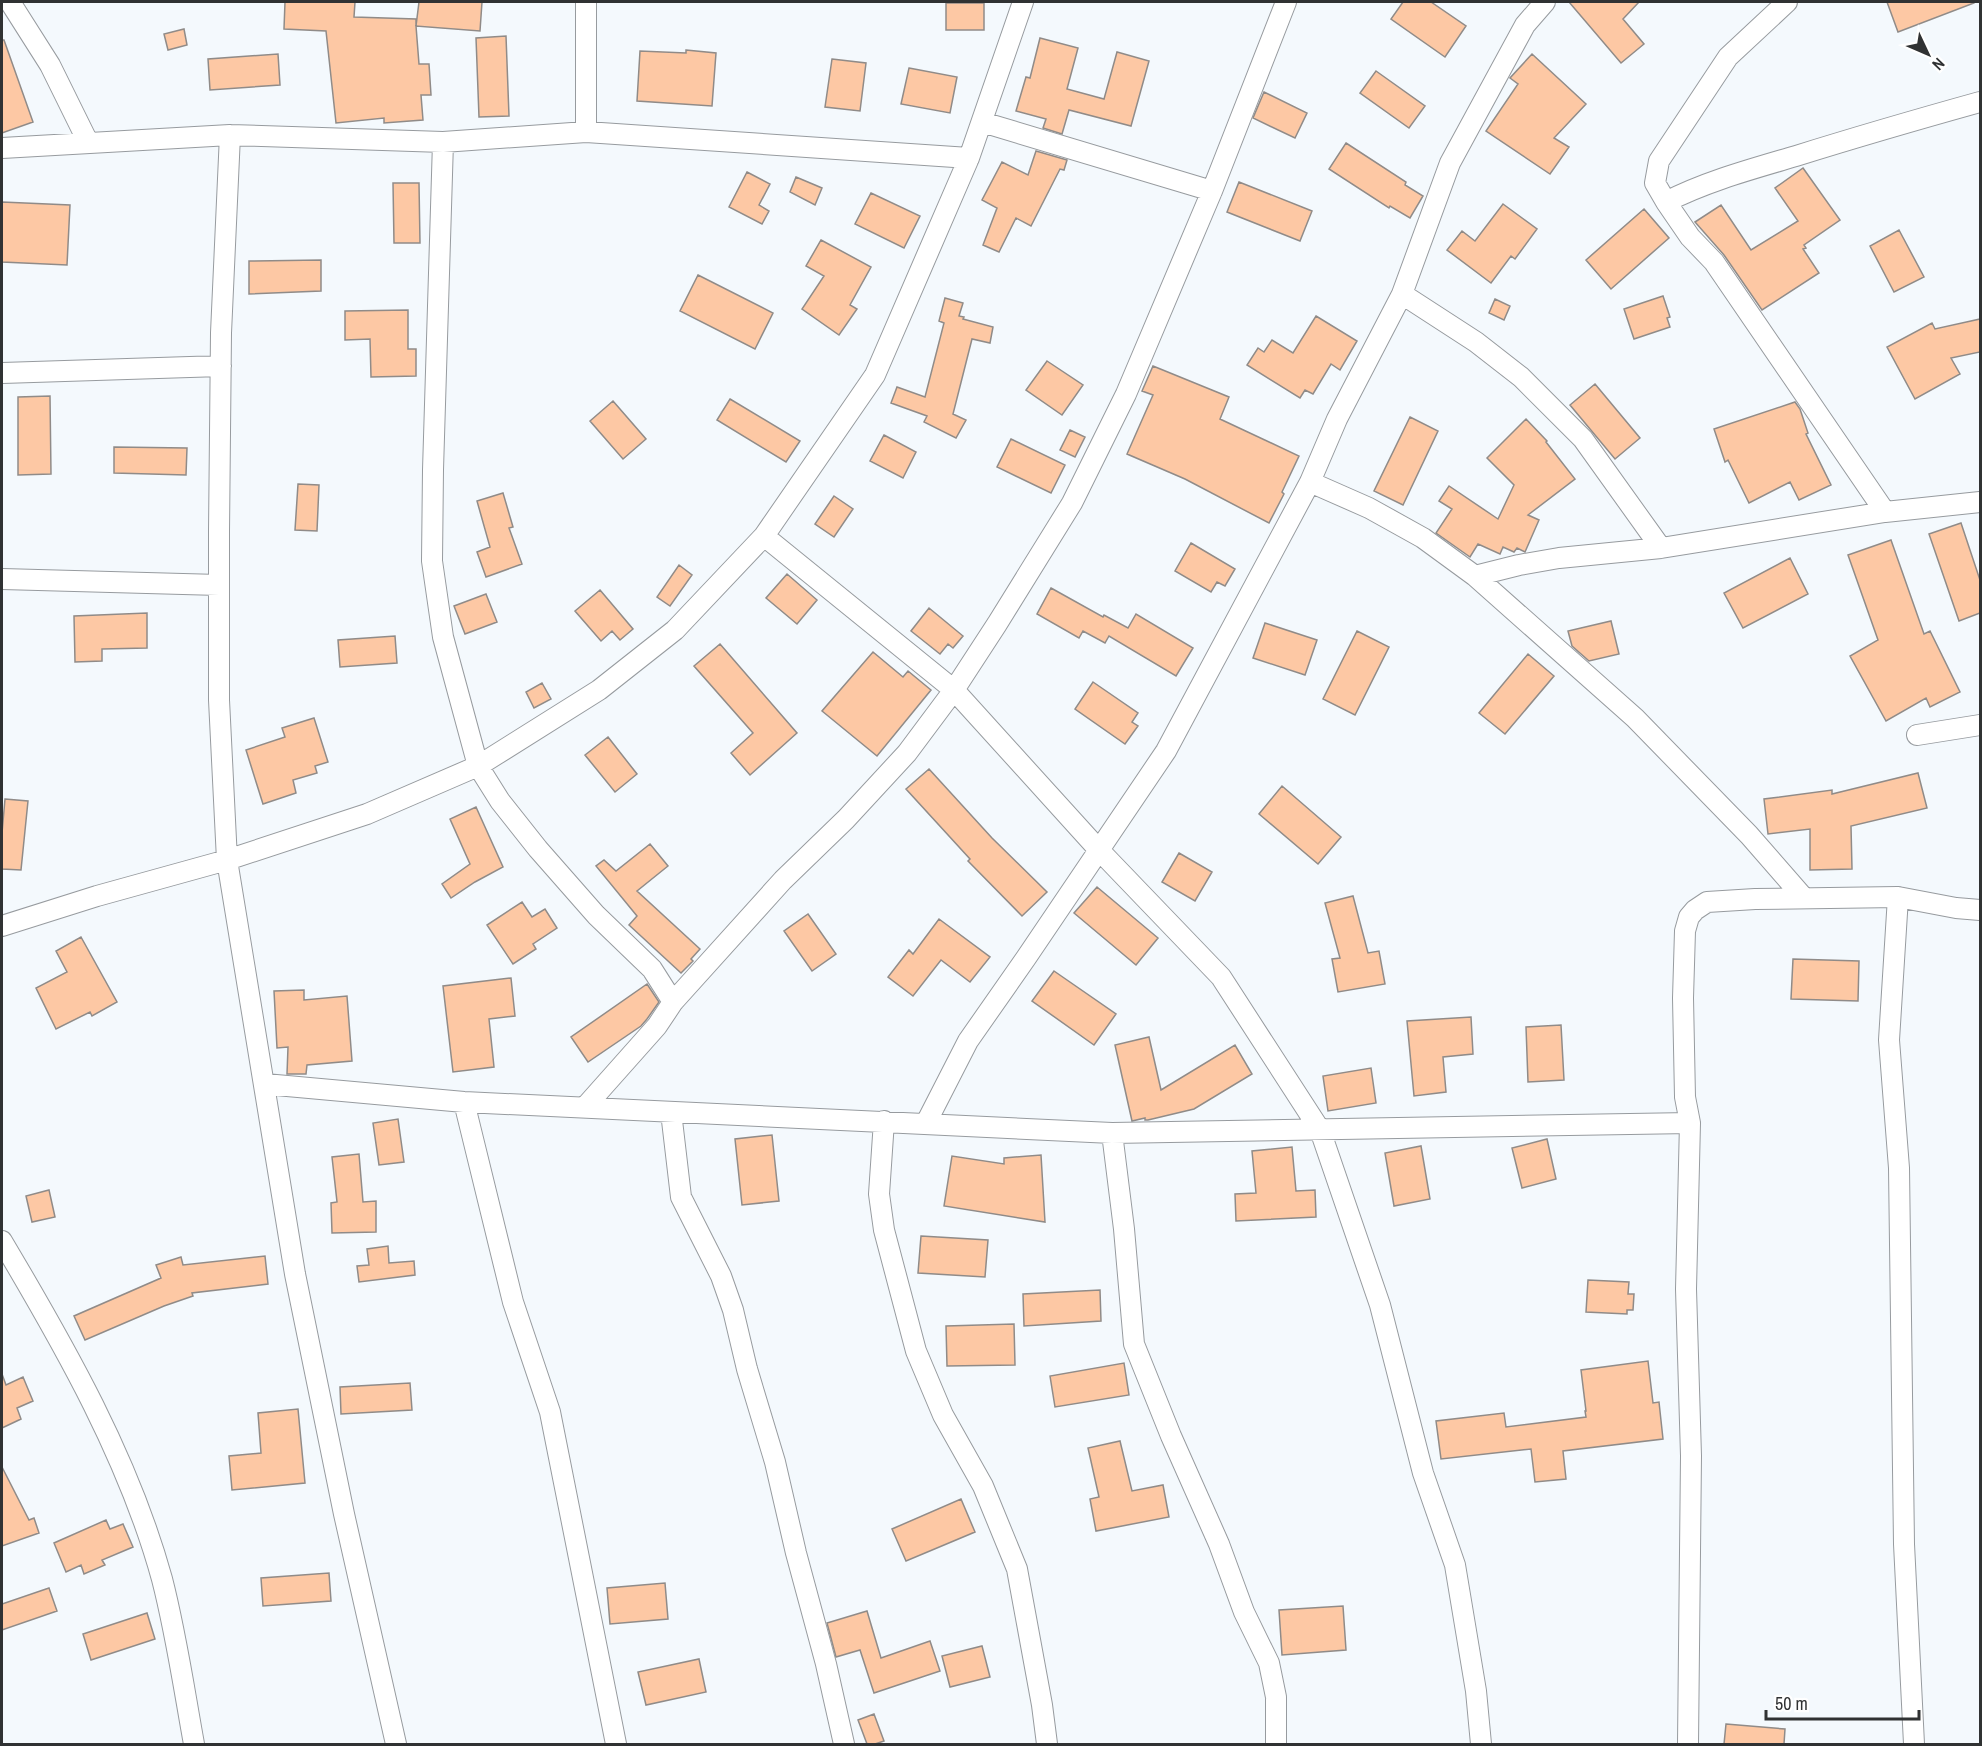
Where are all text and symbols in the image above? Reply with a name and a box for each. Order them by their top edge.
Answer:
north arrow [1898,24,1958,84]
text: N [1928,53,1950,75]
scale bar [1766,1683,1919,1721]
text: 50 m [1775,1691,1808,1716]

